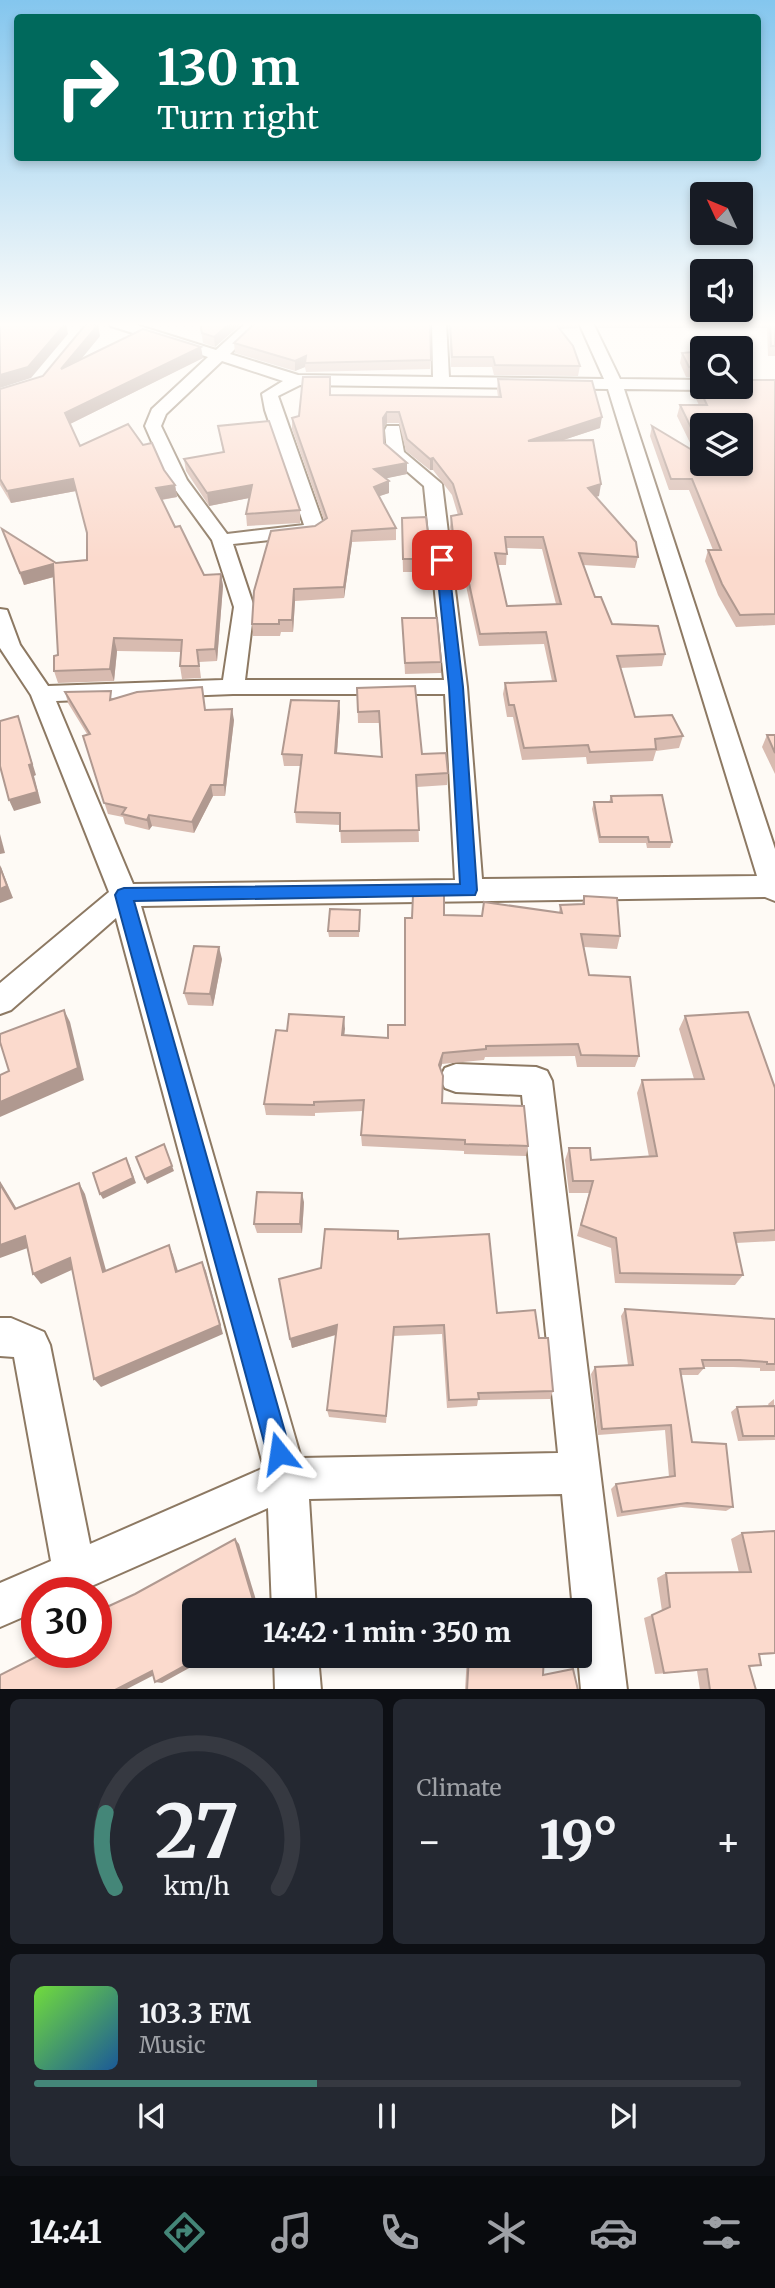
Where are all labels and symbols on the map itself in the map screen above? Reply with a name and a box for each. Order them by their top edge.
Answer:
north arrow [690,182,752,245]
pin [412,530,472,590]
position arrow [242,1416,316,1490]
speed limit sign: 30 [21,1577,112,1668]

